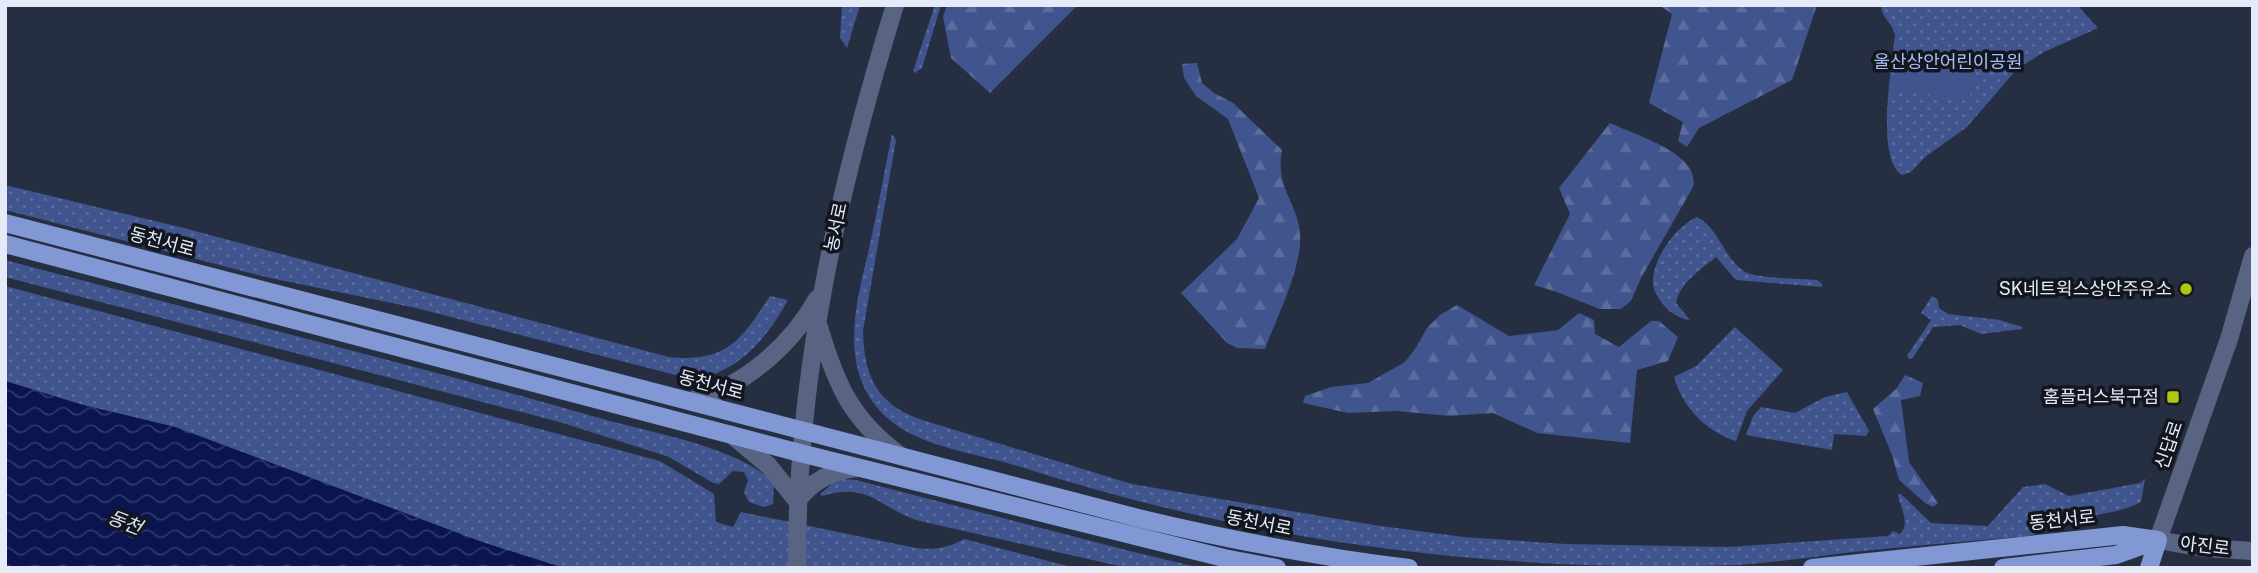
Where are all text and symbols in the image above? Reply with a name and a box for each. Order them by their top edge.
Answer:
park label: 울산상안어린이공원 [1873,51,2023,72]
street label: 농서로 [820,200,851,253]
street label: 동천서로 [127,223,197,260]
place label: SK네트윅스상안주유소 [1999,278,2172,299]
marker: SK네트윅스상안주유소 [2178,281,2194,297]
street label: 동천서로 [676,366,746,403]
place label: 홈플러스북구점 [2043,386,2159,407]
marker: 홈플러스북구점 [2165,389,2181,405]
street label: 신답로 [2151,418,2187,472]
water label: 동천 [105,505,147,539]
street label: 동천서로 [1225,506,1294,539]
street label: 동천서로 [2028,506,2096,533]
street label: 아진로 [2179,532,2231,559]

